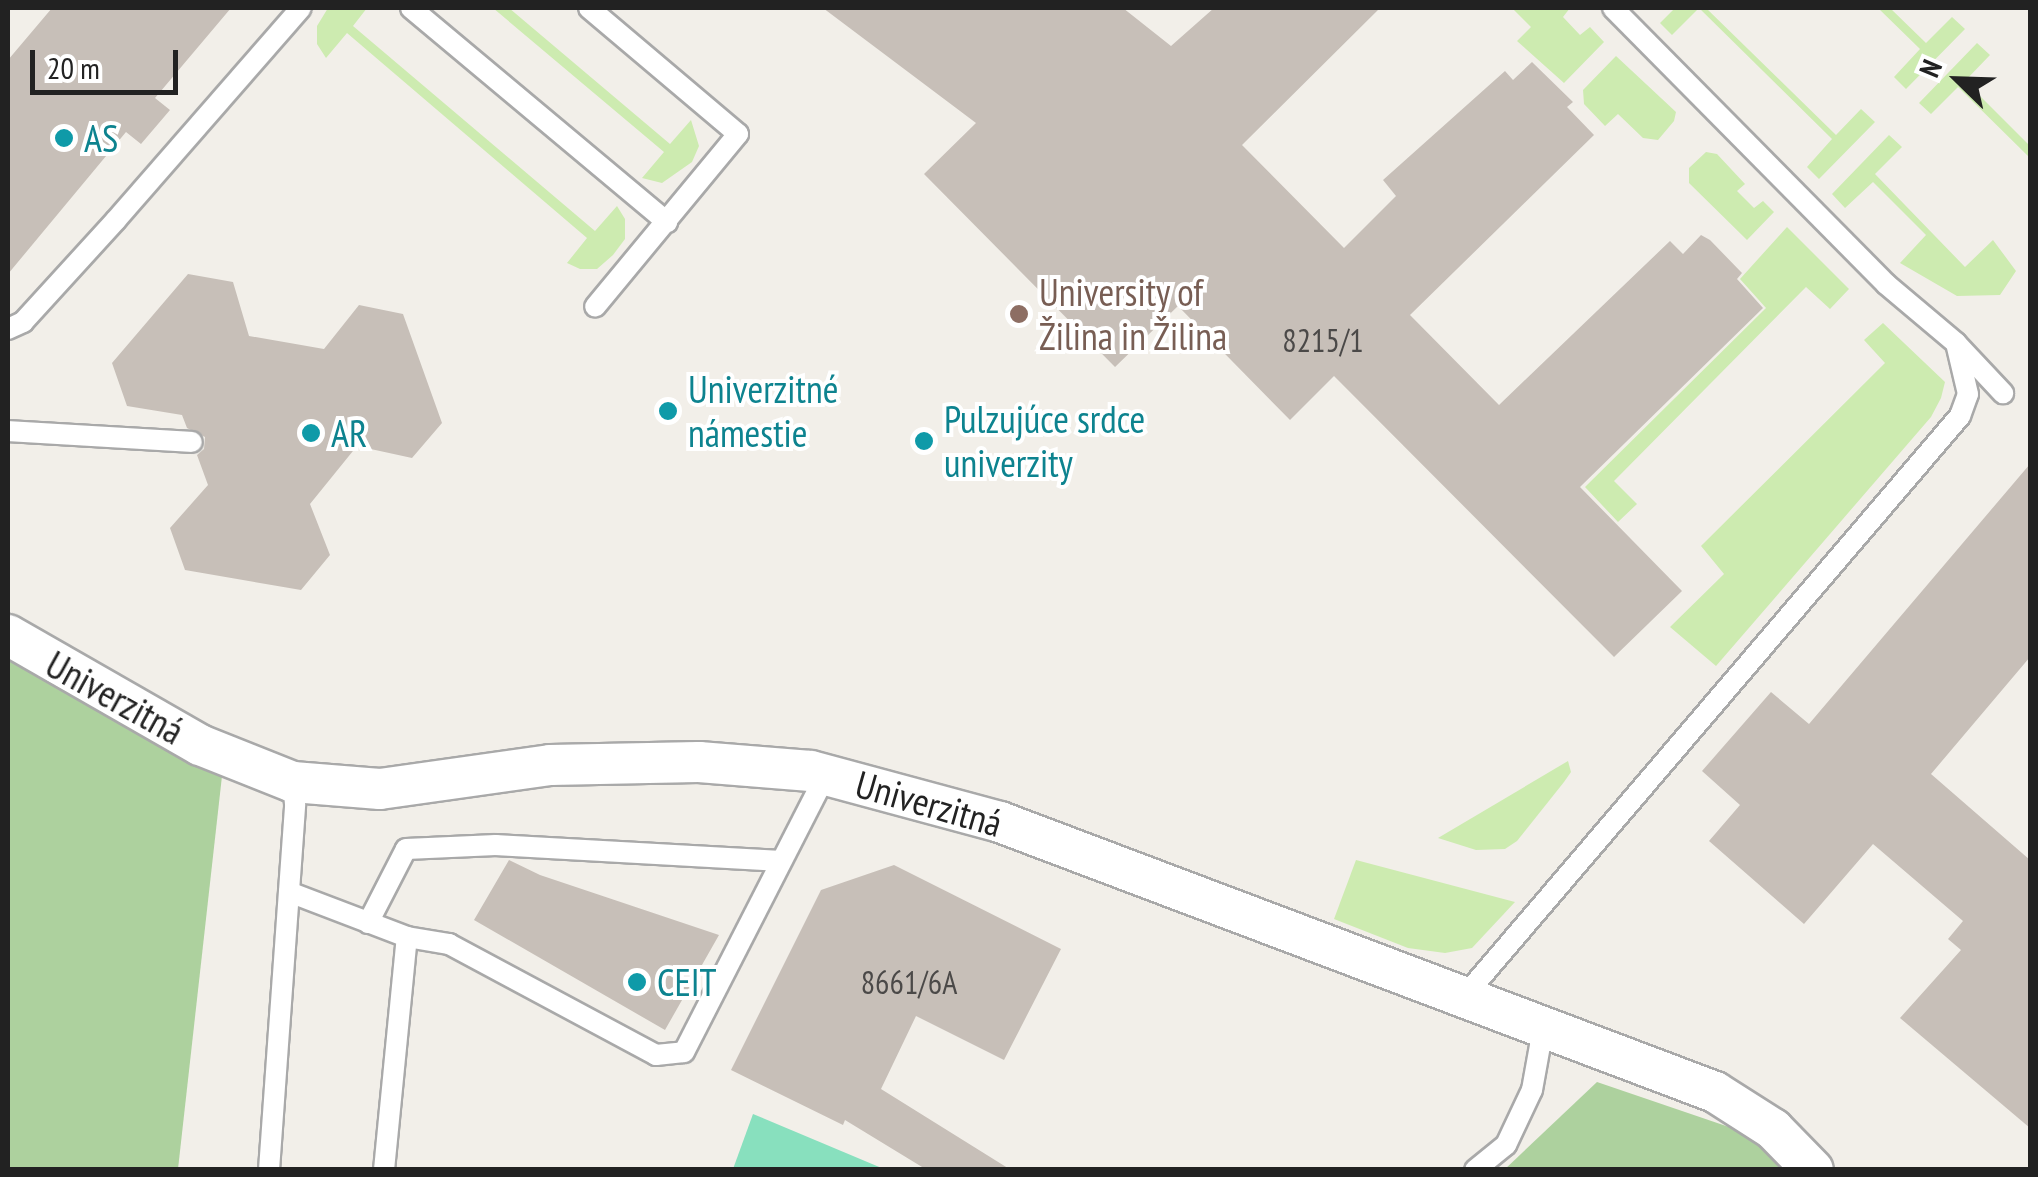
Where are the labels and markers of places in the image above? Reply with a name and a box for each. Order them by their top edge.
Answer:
place label: AS [84,115,118,161]
marker: AS [53,127,75,149]
place label: University of Žilina in Žilina [1039,269,1228,358]
marker: University of Žilina in Žilina [1008,303,1030,325]
place label: Univerzitné námestie [688,366,838,456]
place label: Pulzujúce srdce univerzity [944,396,1145,486]
marker: Univerzitné námestie [657,400,679,422]
place label: AR [331,410,367,456]
marker: AR [300,422,322,444]
marker: Pulzujúce srdce univerzity [913,430,935,452]
place label: CEIT [657,959,717,1005]
marker: CEIT [626,971,648,993]

